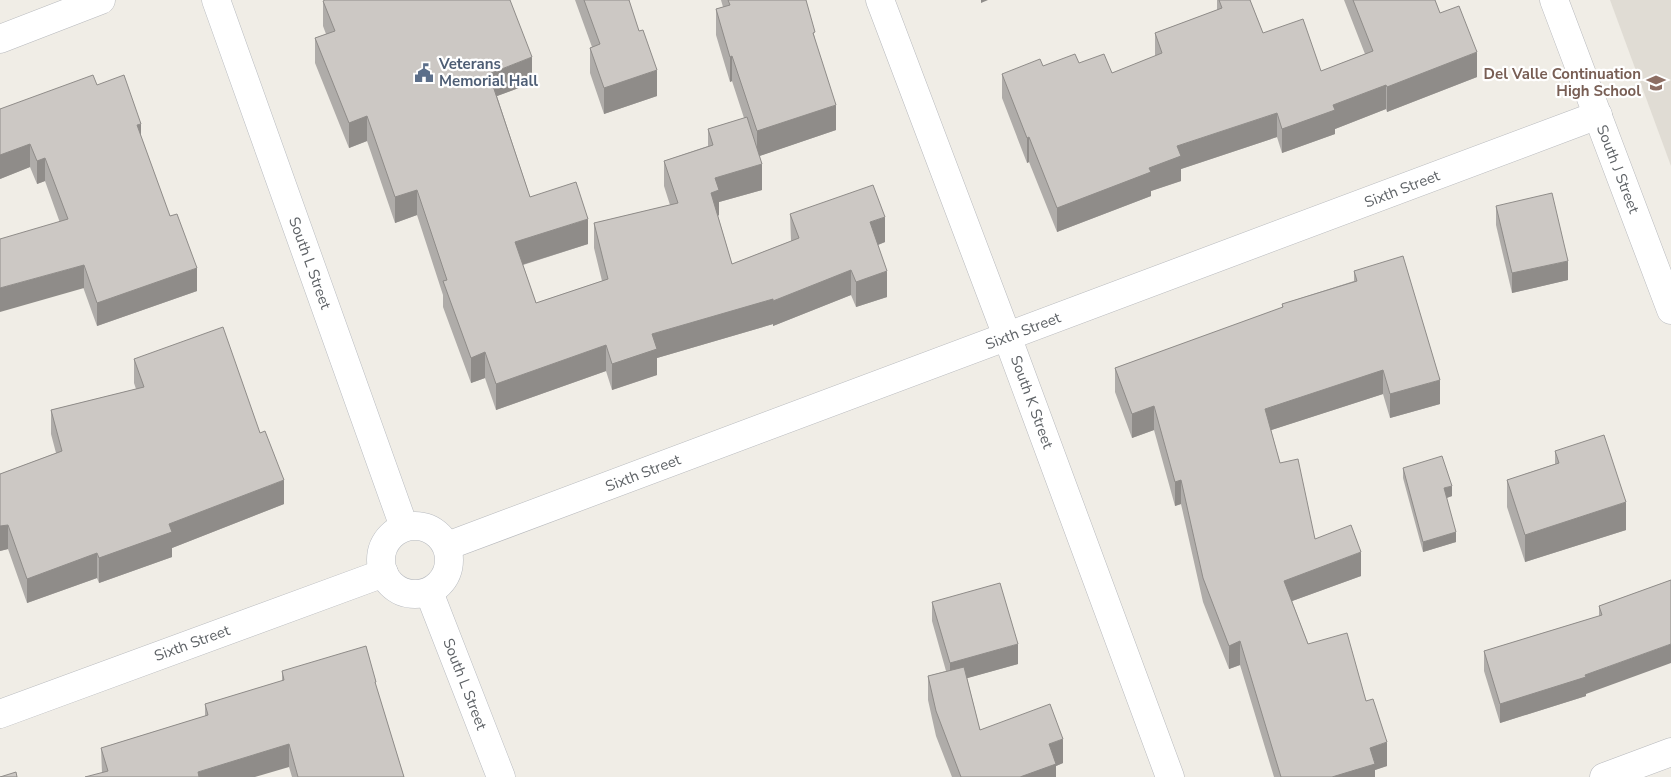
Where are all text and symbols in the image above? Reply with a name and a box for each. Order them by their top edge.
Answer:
place label: Veterans Memorial Hall [438,54,538,91]
public building icon: Veterans Memorial Hall [413,62,435,84]
place label: Del Valle Continuation High School [1484,64,1641,101]
school or university icon: Del Valle Continuation High School [1645,72,1667,94]
street label: South J Street [1592,122,1644,217]
street label: Sixth Street [1361,165,1443,213]
street label: South L Street [284,214,336,312]
street label: Sixth Street [982,307,1064,355]
street label: South K Street [1006,353,1058,452]
street label: Sixth Street [602,449,684,497]
street label: Sixth Street [151,620,233,666]
street label: South L Street [438,635,492,733]

